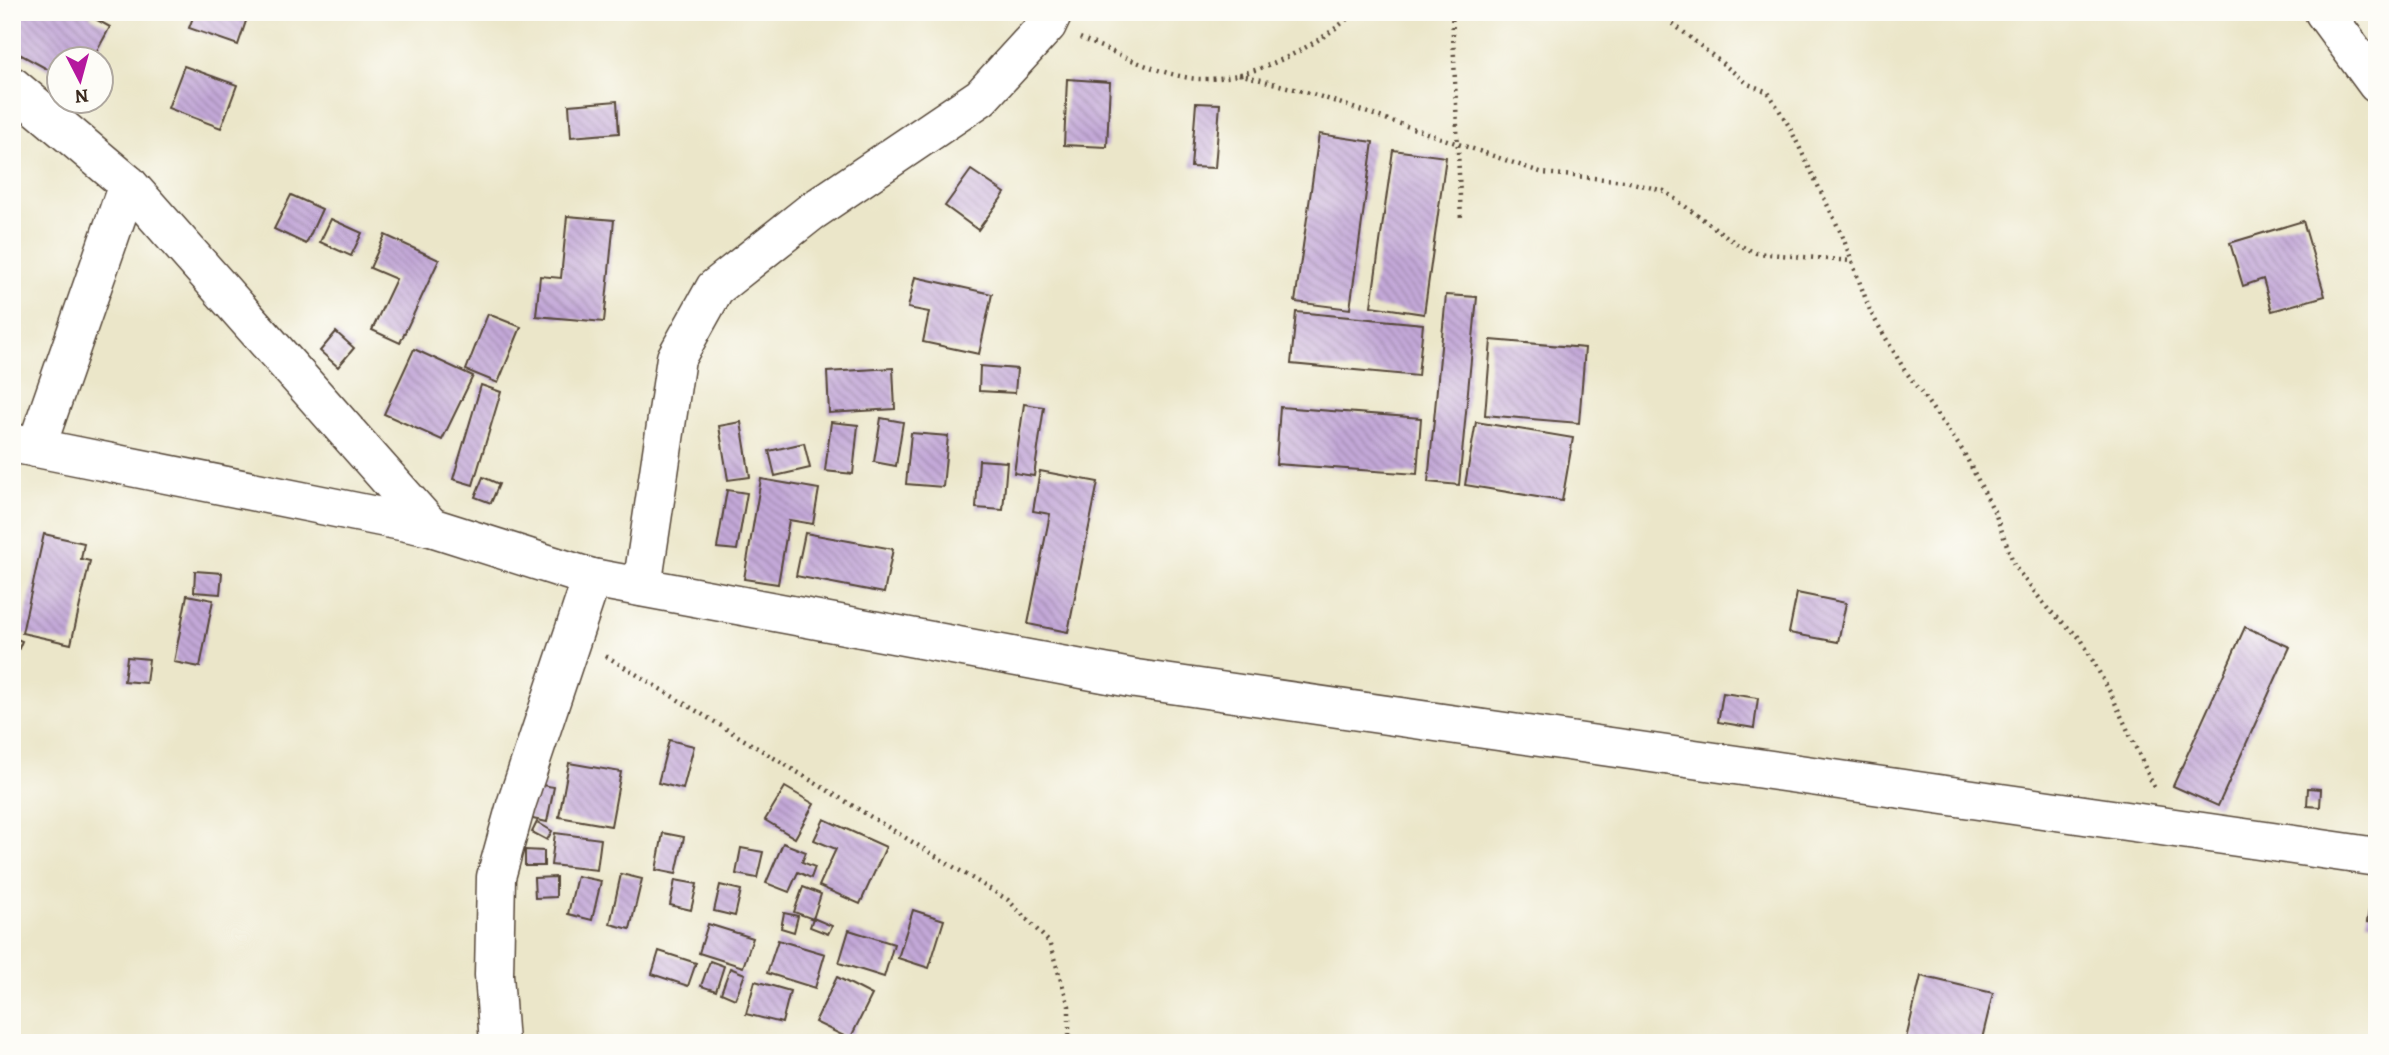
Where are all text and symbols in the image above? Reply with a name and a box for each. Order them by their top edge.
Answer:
north arrow [46,46,116,116]
text: N [73,82,90,110]

